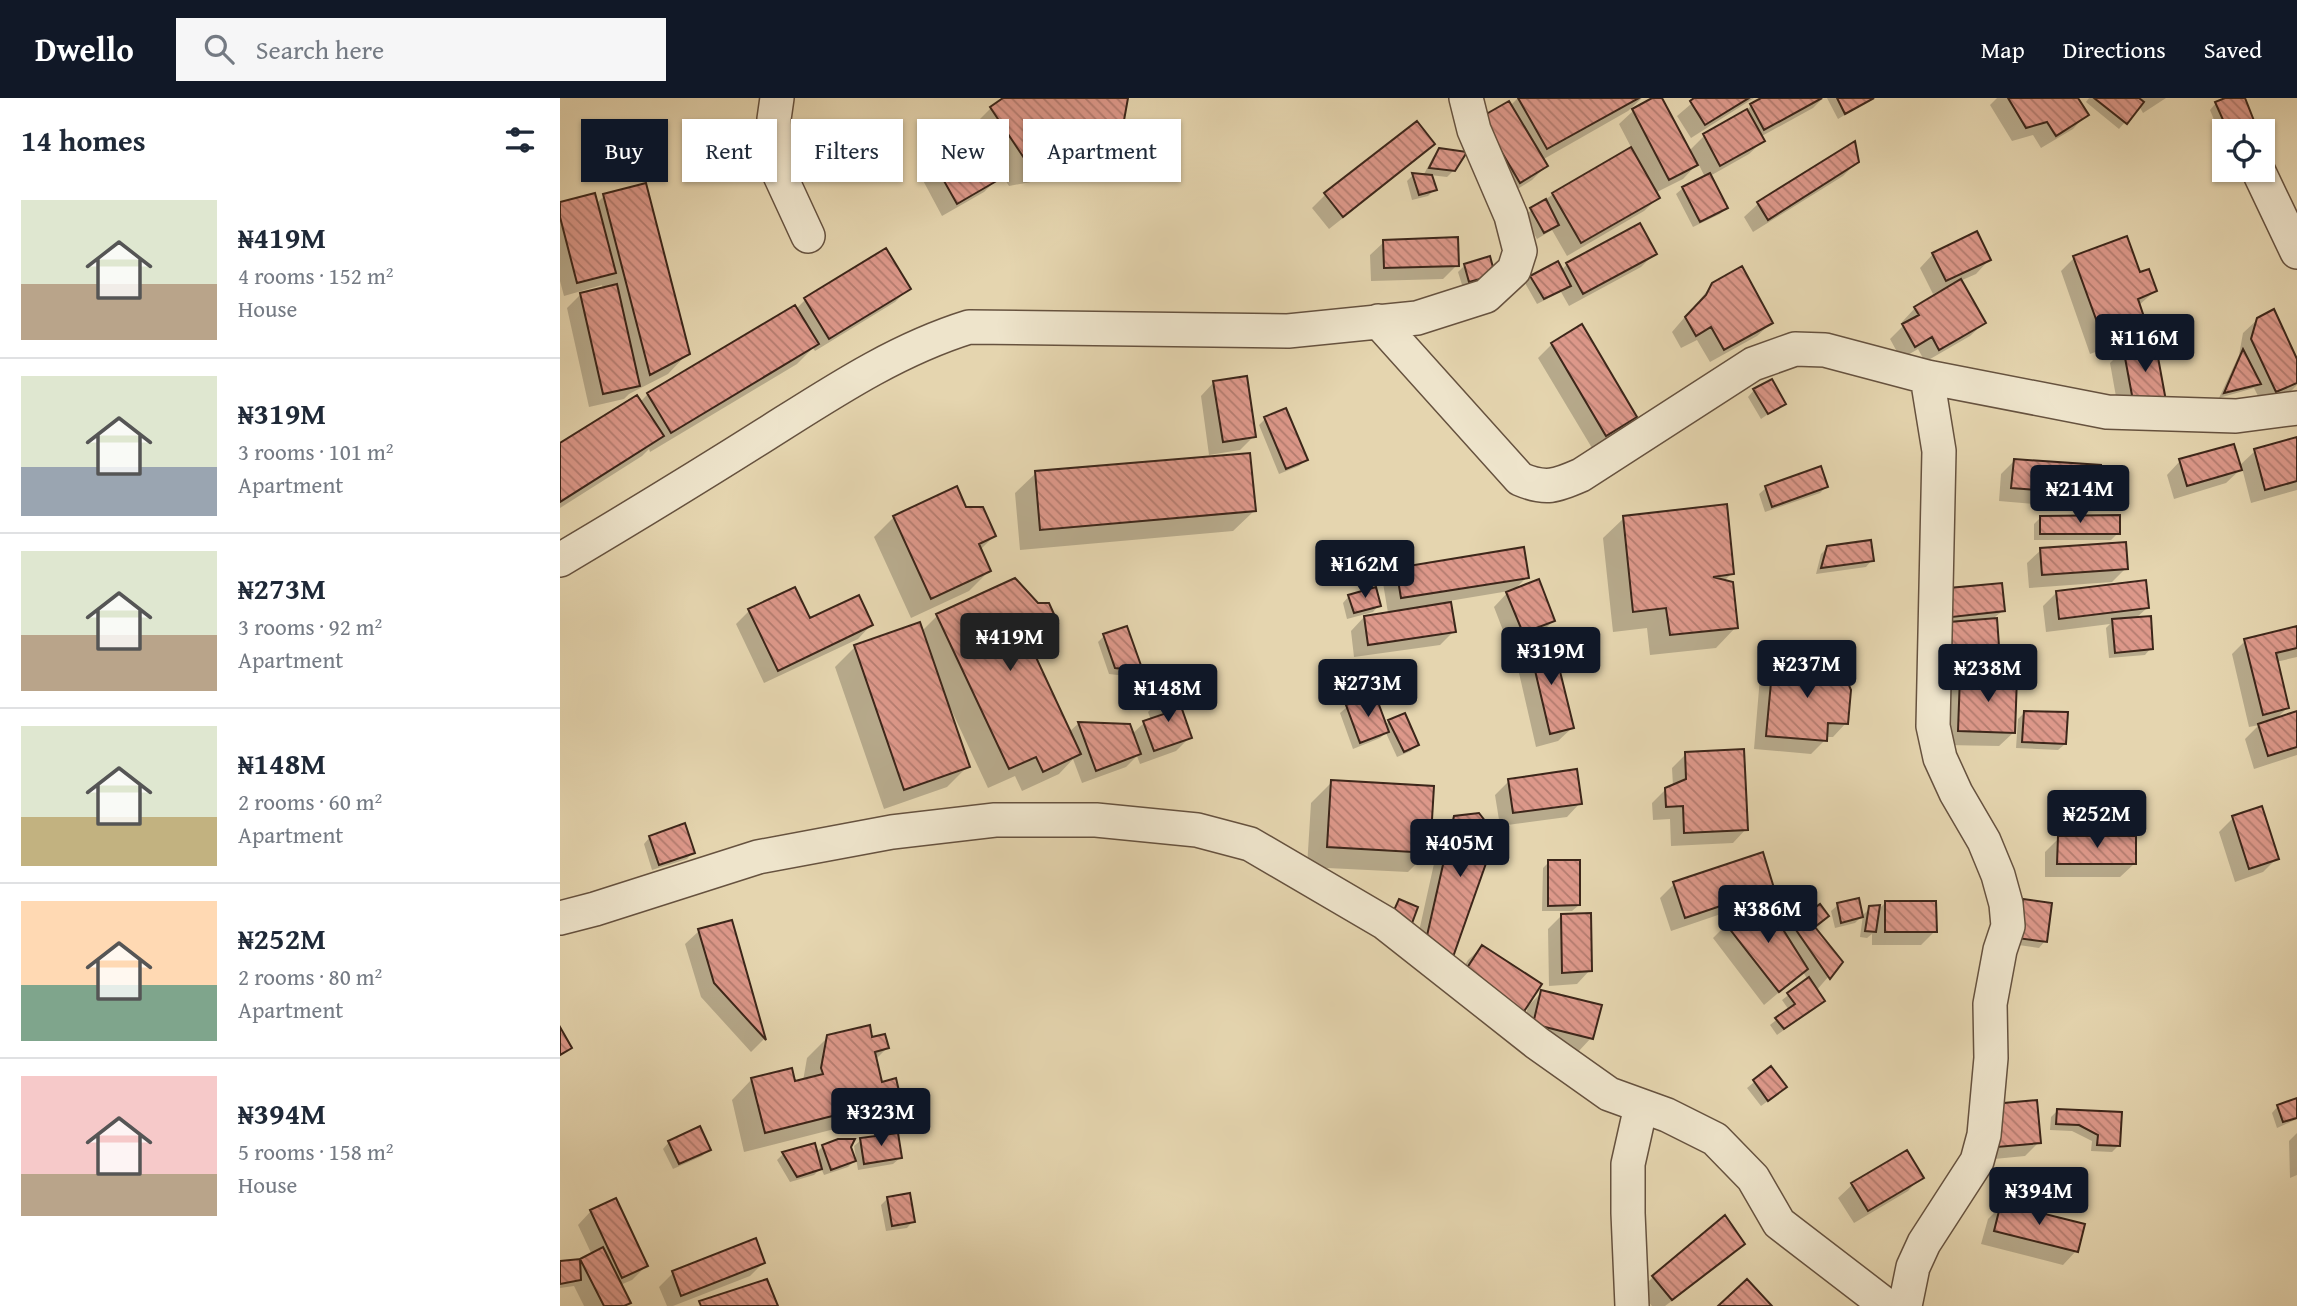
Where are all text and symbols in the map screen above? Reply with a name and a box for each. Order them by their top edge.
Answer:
search box [176,18,666,81]
text: Dwello [35,25,134,73]
icon: search [200,30,238,68]
text: Search here [256,30,384,69]
text: Map [1981,32,2025,67]
text: Directions [2063,32,2166,67]
text: Saved [2204,32,2262,67]
text: 14 homes [21,118,146,162]
chip: Buy [581,119,668,182]
chip: Rent [682,119,777,182]
chip: Filters [791,119,903,182]
chip: New [917,119,1009,182]
chip: Apartment [1023,119,1181,182]
map controls [2212,119,2275,182]
button: locate [2212,119,2275,182]
icon: filters [501,121,539,159]
text: ₦419M [238,215,326,259]
icon: home [77,228,161,312]
text: 4 rooms · 152 m² [238,259,393,292]
text: House [238,292,297,325]
pin: ₦116M [2096,314,2194,374]
text: ₦116M [2111,320,2179,353]
text: ₦319M [238,391,326,435]
icon: home [77,404,161,488]
text: 3 rooms · 101 m² [238,435,393,468]
pin: ₦214M [2031,466,2129,525]
text: Apartment [238,468,343,501]
text: ₦214M [2046,471,2114,504]
pin: ₦162M [1316,540,1414,600]
text: ₦162M [1331,546,1399,579]
text: ₦273M [238,566,326,610]
icon: home [77,579,161,663]
text: 3 rooms · 92 m² [238,610,382,643]
pin: ₦419M [961,614,1059,673]
text: ₦419M [976,619,1044,652]
pin: ₦319M [1502,628,1600,687]
text: ₦319M [1517,633,1585,666]
pin: ₦237M [1758,640,1856,700]
text: Apartment [238,643,343,676]
pin: ₦238M [1939,644,2037,704]
text: ₦237M [1773,646,1841,679]
text: ₦238M [1954,650,2022,683]
pin: ₦273M [1319,660,1417,719]
pin: ₦148M [1119,664,1217,724]
text: ₦273M [1334,665,1402,698]
text: ₦148M [1134,670,1202,703]
text: ₦148M [238,741,326,785]
icon: home [77,754,161,838]
text: 2 rooms · 60 m² [238,785,382,818]
pin: ₦252M [2048,790,2146,850]
text: ₦252M [2063,796,2131,829]
text: Apartment [238,818,343,851]
pin: ₦405M [1411,820,1509,879]
text: ₦405M [1426,825,1494,858]
pin: ₦386M [1719,886,1817,945]
text: ₦386M [1734,891,1802,924]
text: ₦252M [238,916,326,960]
icon: home [77,929,161,1013]
text: 2 rooms · 80 m² [238,960,382,993]
text: Apartment [238,993,343,1026]
pin: ₦323M [832,1088,930,1148]
text: ₦394M [238,1091,326,1135]
text: ₦323M [847,1094,915,1127]
icon: home [77,1104,161,1188]
text: 5 rooms · 158 m² [238,1135,393,1168]
text: House [238,1168,297,1201]
pin: ₦394M [1990,1168,2088,1227]
text: ₦394M [2005,1173,2073,1206]

